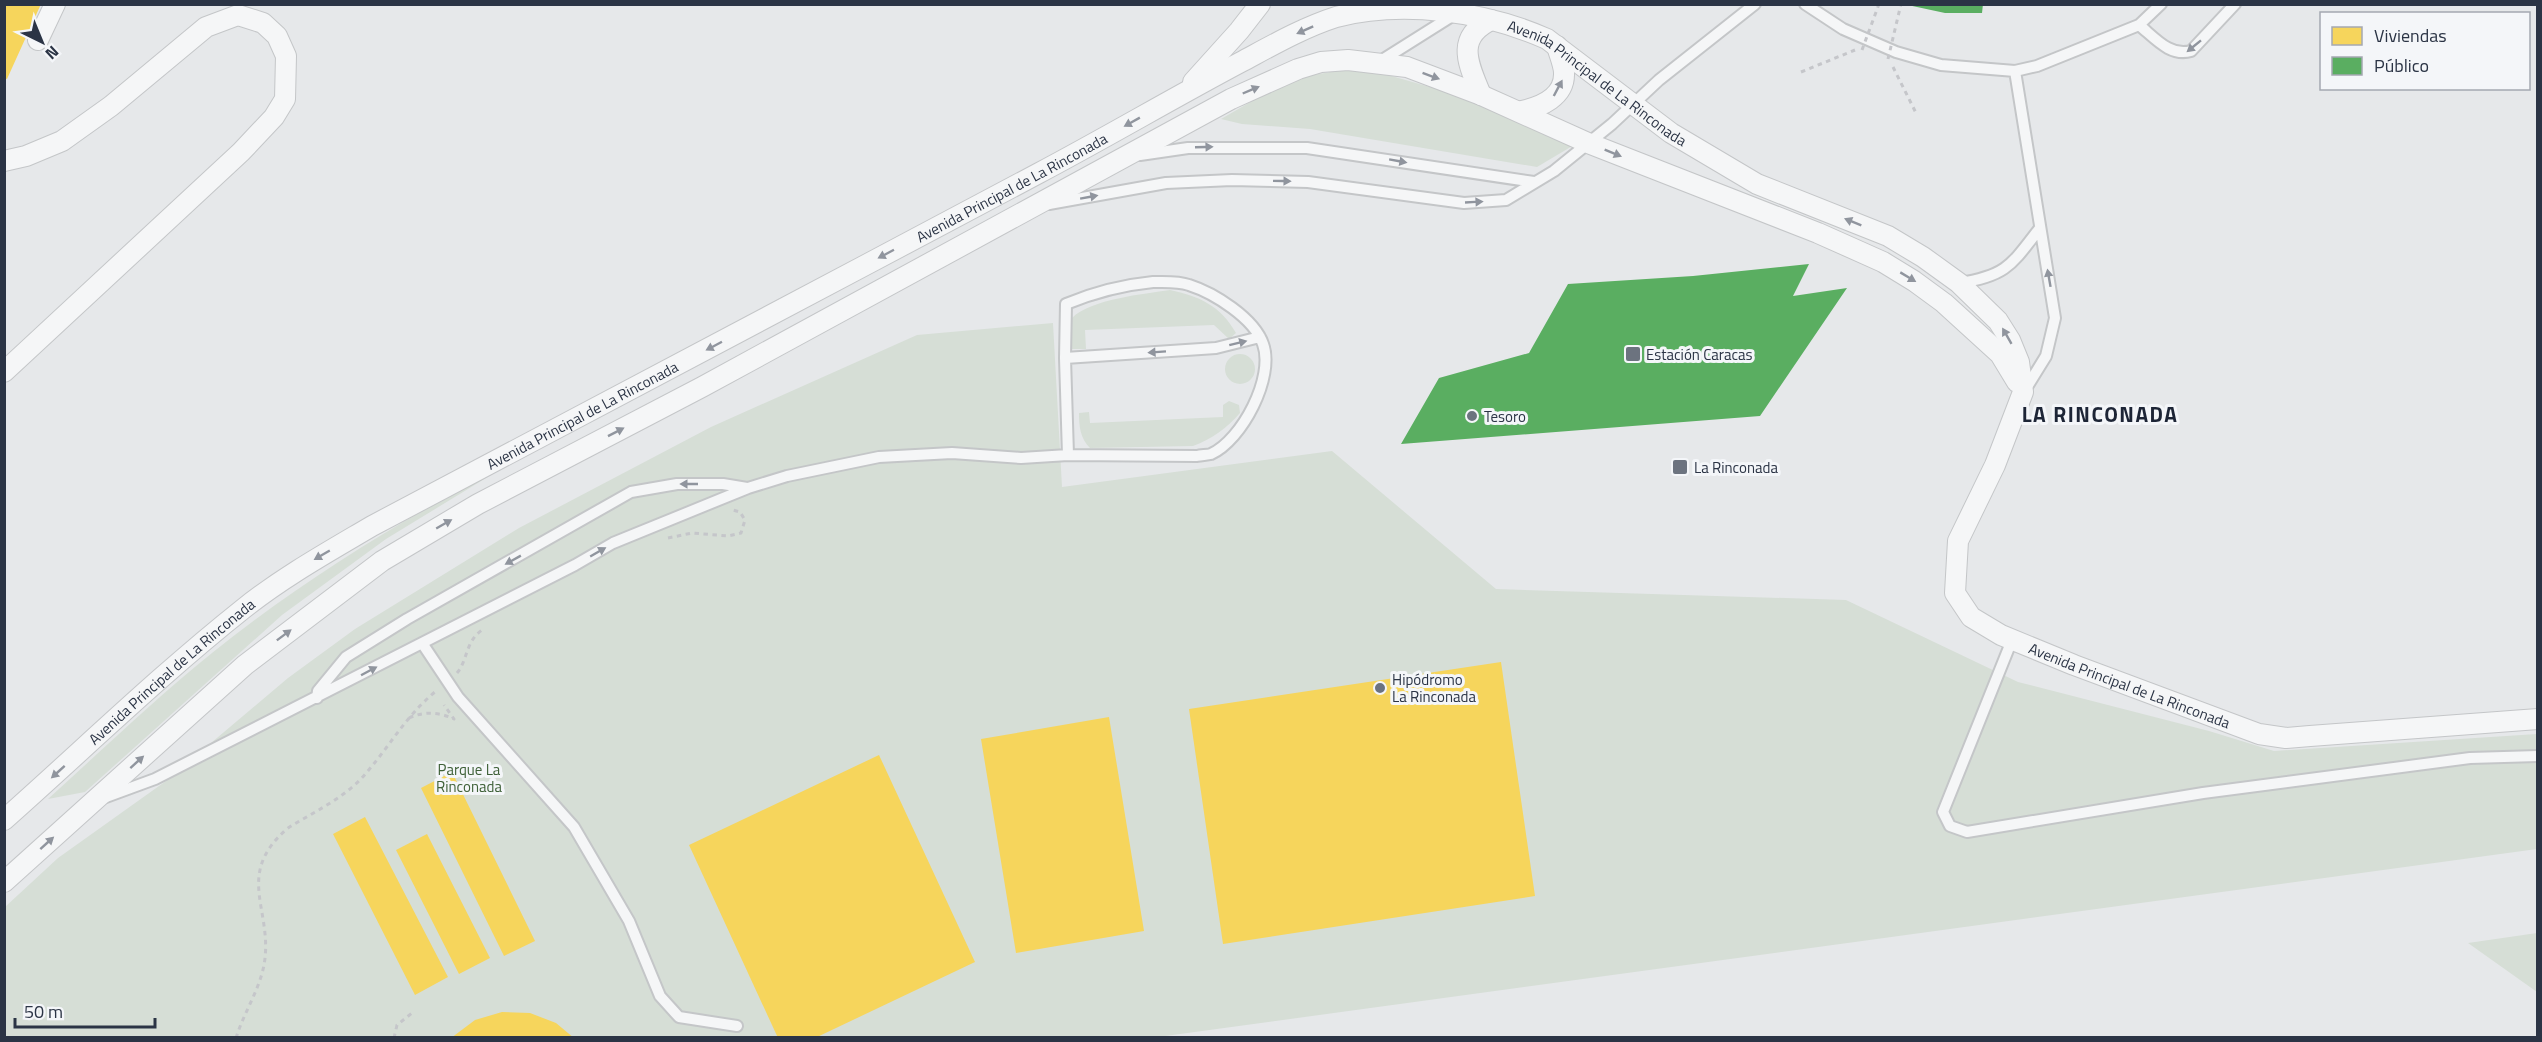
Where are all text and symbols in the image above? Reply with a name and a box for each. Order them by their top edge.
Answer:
north arrow [12,12,72,72]
legend [2320,12,2530,90]
street label: Avenida Principal de La Rinconada [1505,14,1692,152]
text: Viviendas [2374,22,2447,49]
one-way arrow [1296,25,1314,35]
text: N [40,40,64,66]
one-way arrow [2186,40,2202,53]
text: Público [2374,52,2429,79]
one-way arrow [1422,72,1440,82]
one-way arrow [1553,80,1563,97]
one-way arrow [1242,85,1260,94]
one-way arrow [1124,116,1140,127]
street label: Avenida Principal de La Rinconada [912,126,1112,248]
one-way arrow [1195,142,1214,152]
one-way arrow [1604,149,1622,159]
one-way arrow [1389,157,1408,166]
one-way arrow [1273,176,1292,186]
one-way arrow [1079,192,1098,201]
one-way arrow [1464,198,1483,207]
one-way arrow [1844,217,1862,226]
one-way arrow [878,249,895,259]
one-way arrow [2044,269,2053,288]
one-way arrow [1900,272,1917,282]
one-way arrow [2002,328,2013,344]
one-way arrow [1229,337,1247,347]
one-way arrow [705,341,722,351]
place label: Estación Caracas [1646,343,1753,366]
marker: Estación Caracas [1624,345,1642,363]
one-way arrow [1148,348,1167,357]
street label: Avenida Principal de La Rinconada [482,355,682,475]
district label: LA RINCONADA [2022,398,2178,430]
place label: Tesoro [1484,405,1526,428]
marker: Tesoro [1465,409,1479,423]
one-way arrow [608,427,625,437]
place label: La Rinconada [1694,456,1778,479]
marker: La Rinconada [1671,458,1689,476]
one-way arrow [680,479,699,489]
one-way arrow [436,519,453,529]
one-way arrow [590,547,606,558]
one-way arrow [313,550,330,560]
one-way arrow [504,555,521,565]
street label: Avenida Principal de La Rinconada [83,592,260,750]
one-way arrow [277,629,292,641]
street label: Avenida Principal de La Rinconada [2025,636,2234,734]
one-way arrow [360,666,377,676]
place label: Hipódromo La Rinconada [1392,668,1476,708]
marker: Hipódromo La Rinconada [1373,681,1387,695]
one-way arrow [130,756,144,770]
park label: Parque La Rinconada [436,758,502,798]
one-way arrow [51,765,66,778]
one-way arrow [40,836,55,850]
scale bar [15,991,154,1029]
text: 50 m [24,998,63,1025]

